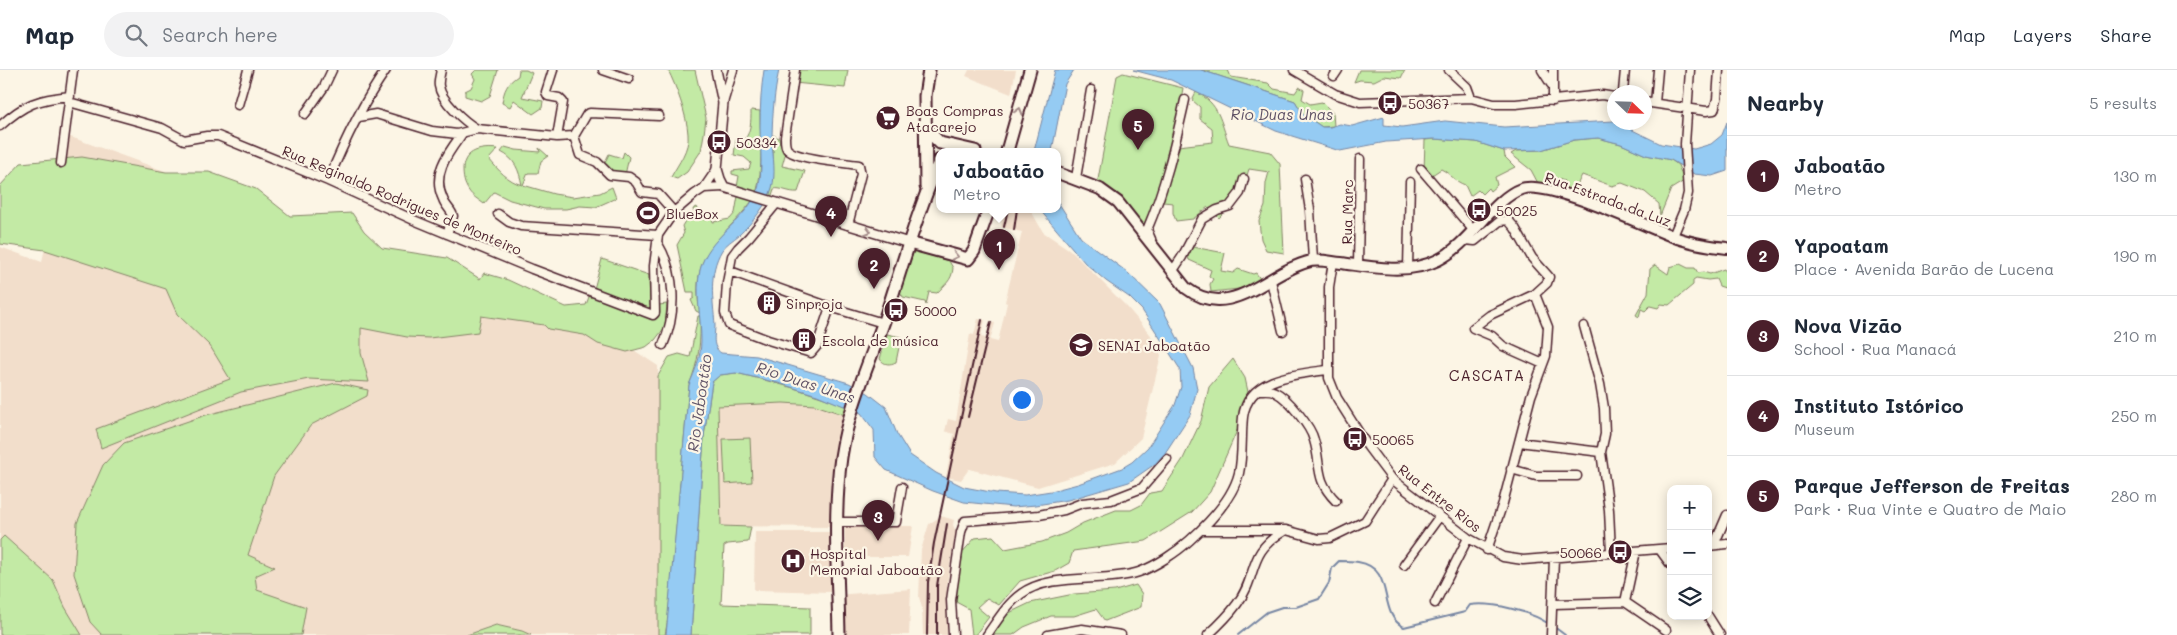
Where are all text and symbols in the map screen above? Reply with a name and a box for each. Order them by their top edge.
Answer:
search box [104,12,454,57]
text: Map [25,19,74,50]
icon: search [122,21,150,49]
text: Search here [162,22,278,47]
text: Map [1949,23,1985,47]
text: Layers [2013,23,2072,47]
text: Share [2100,23,2152,47]
north arrow [1607,85,1652,130]
text: Nearby [1747,89,1824,116]
bus stop icon: 50367 [1377,90,1403,116]
text: 5 results [2089,92,2157,113]
place label: 50367 [1408,94,1449,113]
place label: Boas Compras Atacarejo [906,101,1004,136]
water label: Rio Duas Unas [1231,104,1333,124]
supermarket icon: Boas Compras Atacarejo [875,105,901,131]
one-way arrow [1013,107,1023,115]
pin: 5 [1122,109,1154,150]
bus stop icon: 50334 [706,129,732,155]
place label: 50334 [736,133,778,152]
street label: Rua Reginaldo Rodrigues de Monteiro [279,141,525,259]
popup [936,148,1061,213]
text: Jaboatão [1794,153,1885,178]
text: Jaboatão [953,158,1044,183]
text: 1 [1759,165,1767,186]
text: 130 m [2113,165,2157,186]
street label: Rua Estrada da Luz [1542,167,1674,231]
text: Metro [1794,178,1841,199]
street label: Rua Marc [1337,179,1357,245]
text: Metro [953,183,1000,204]
pin: 4 [815,196,847,237]
bus stop icon: 50025 [1466,197,1492,223]
sports icon: BlueBox [635,200,661,226]
place label: 50025 [1496,201,1537,220]
place label: BlueBox [666,204,719,223]
one-way arrow [863,226,871,236]
pin: 1 [983,229,1015,270]
text: Yapoatam [1794,233,1888,258]
text: 2 [1759,245,1767,266]
text: 190 m [2113,245,2157,266]
pin: 2 [858,248,890,289]
one-way arrow [951,250,960,261]
text: Place · Avenida Barão de Lucena [1794,258,2054,279]
building icon: Sinproja [756,290,782,316]
place label: Sinproja [786,294,843,313]
bus stop icon: 50000 [883,297,909,323]
place label: 50000 [914,301,957,320]
text: Nova Vizão [1794,313,1902,338]
text: 3 [1758,325,1768,346]
text: 210 m [2113,325,2157,346]
building icon: Escola de música [791,327,817,353]
place label: Escola de música [822,331,939,350]
school or university icon: SENAI Jaboatão [1068,332,1094,358]
place label: SENAI Jaboatão [1098,336,1210,355]
text: School · Rua Manacá [1794,338,1957,359]
water label: Rio Jaboatão [682,353,716,453]
water label: Rio Duas Unas [754,357,858,407]
district label: CASCATA [1449,365,1525,385]
your location [1009,387,1035,413]
text: Instituto Istórico [1794,393,1964,418]
text: 4 [1758,405,1768,426]
text: 250 m [2111,405,2157,426]
text: Museum [1794,418,1855,439]
bus stop icon: 50065 [1342,426,1368,452]
place label: 50065 [1372,430,1414,449]
street label: Rua Entre Rios [1395,460,1485,536]
text: Parque Jefferson de Freitas [1794,473,2070,498]
map controls [1667,485,1712,620]
button: + [1667,485,1712,530]
text: 5 [1758,485,1768,506]
text: 280 m [2111,485,2157,506]
text: Park · Rua Vinte e Quatro de Maio [1794,498,2066,519]
pin: 3 [862,500,894,541]
button: − [1667,530,1712,575]
bus stop icon: 50066 [1607,539,1633,565]
place label: 50066 [1560,543,1602,562]
place label: Hospital Memorial Jaboatão [810,544,943,579]
hospital icon: Hospital Memorial Jaboatão [780,548,806,574]
button: layers [1667,575,1712,620]

